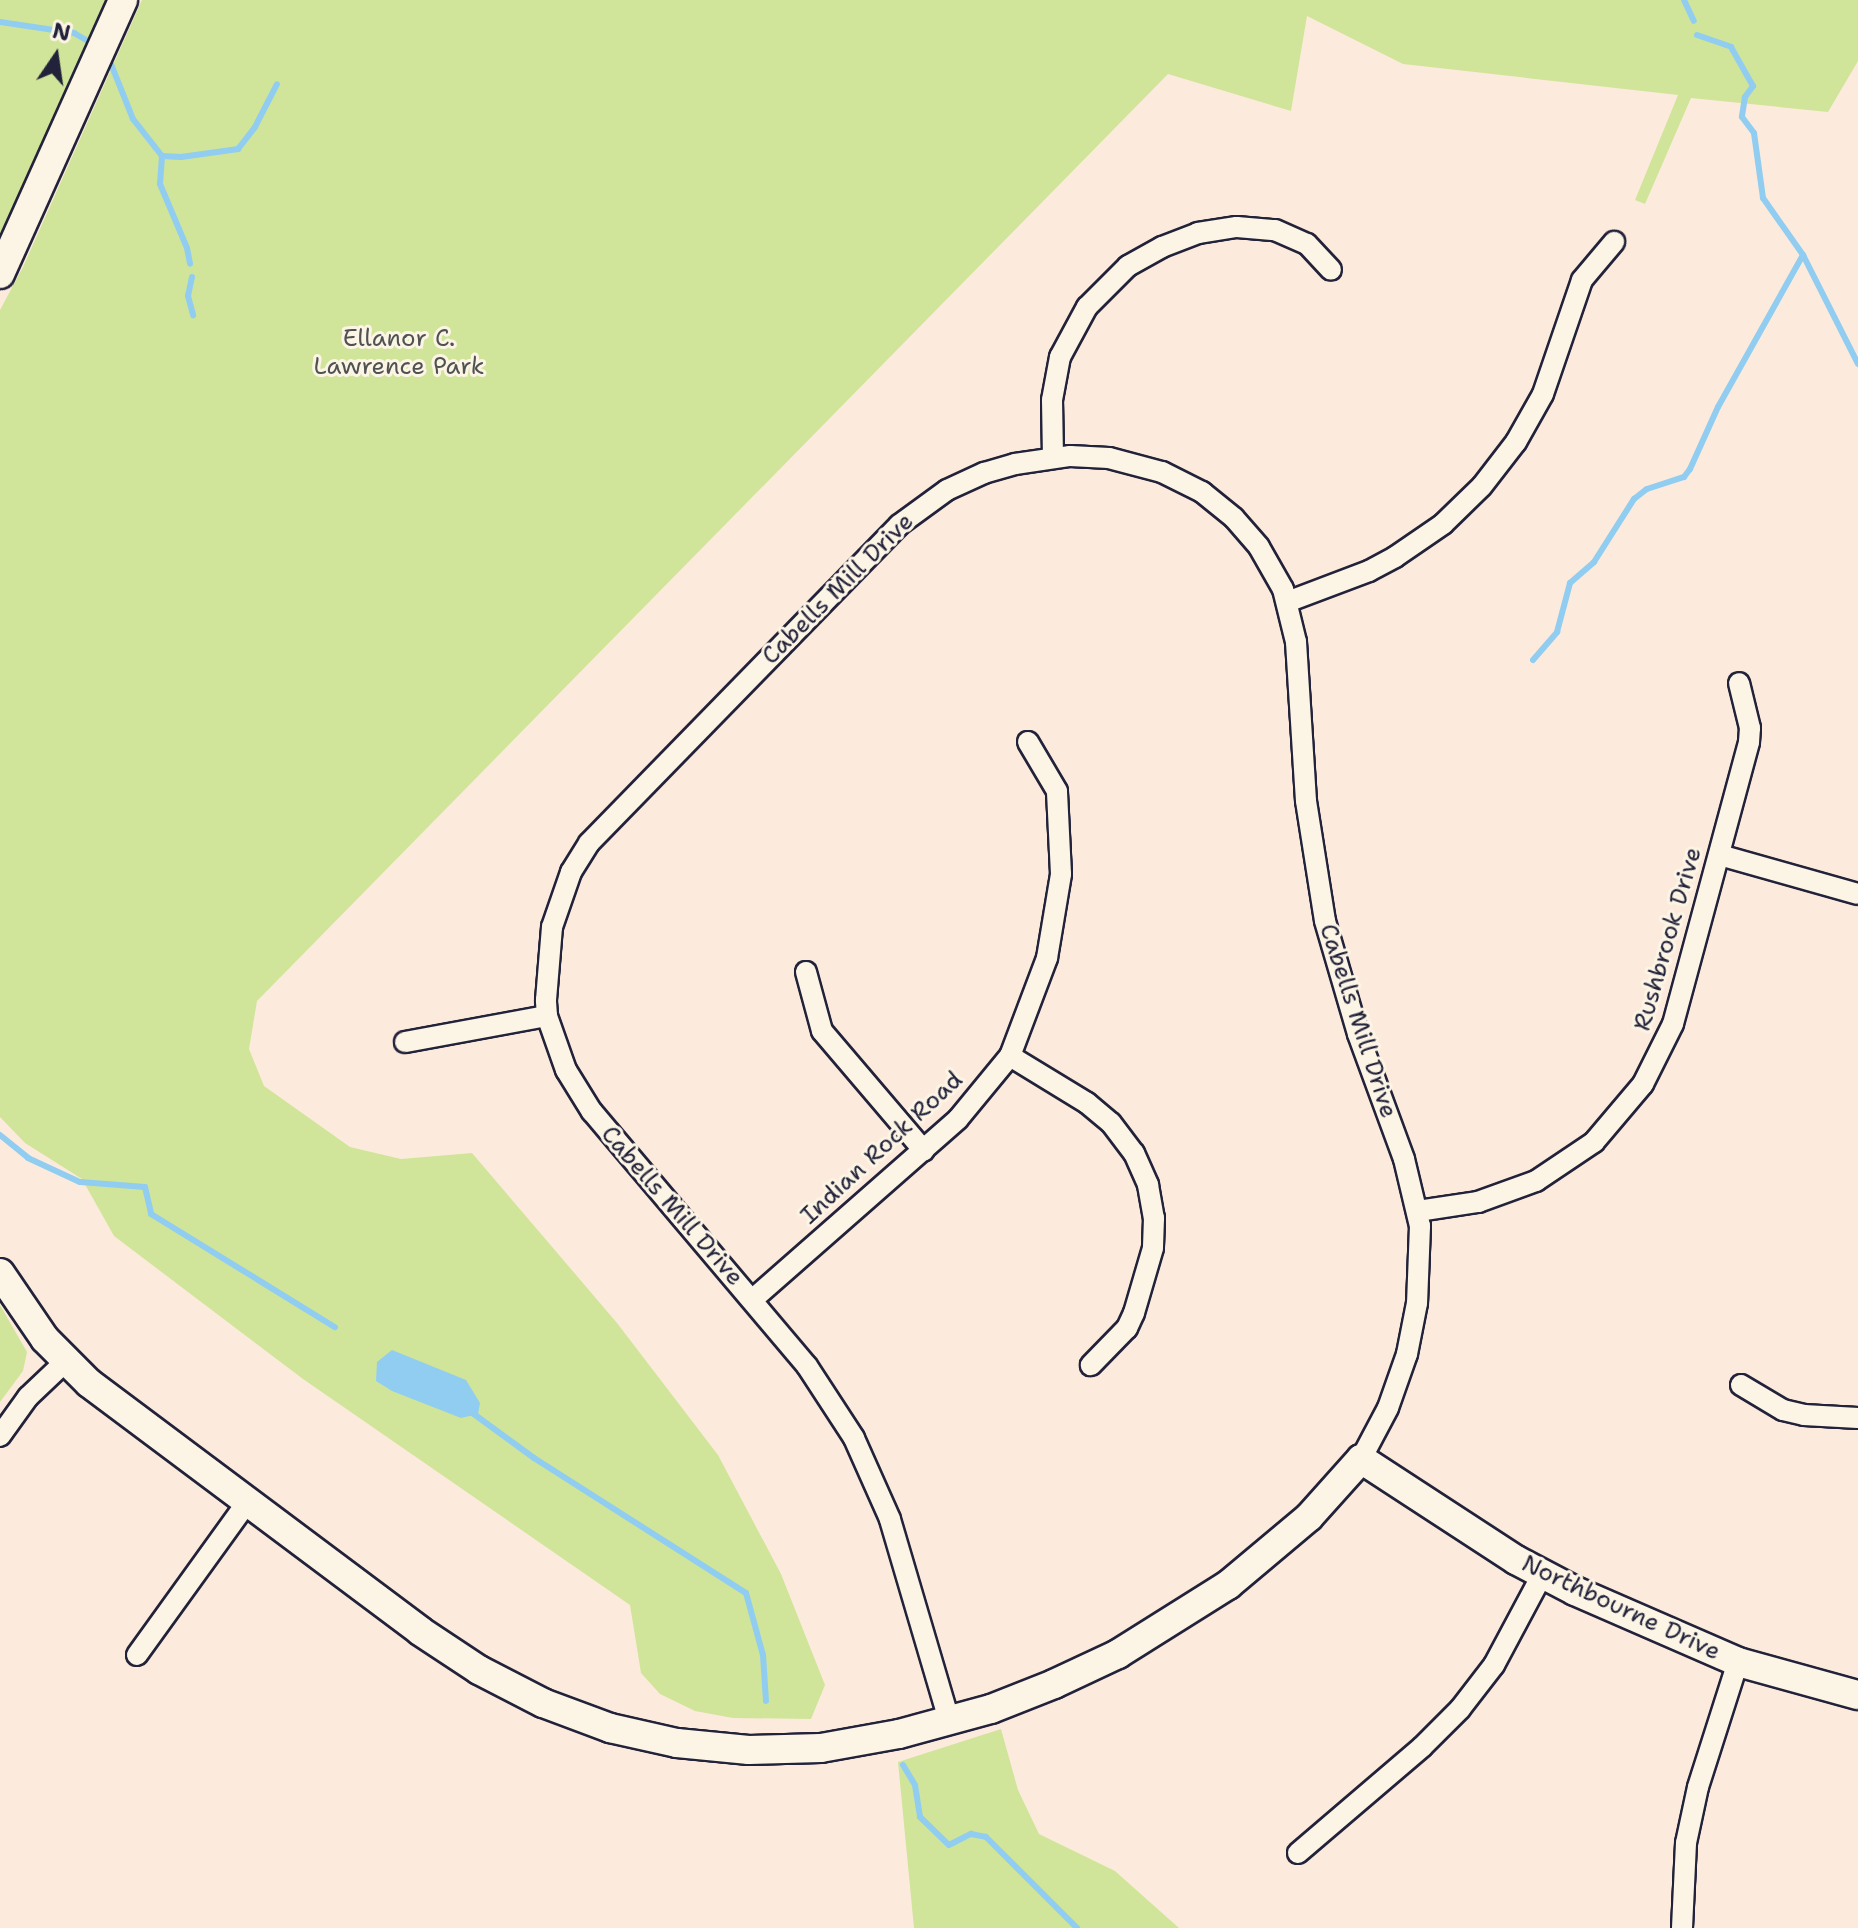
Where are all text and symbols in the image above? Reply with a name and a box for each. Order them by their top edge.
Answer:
north arrow [16,16,96,96]
text: N [50,16,73,48]
park label: Ellanor C. Lawrence Park [314,325,484,381]
street label: Cabells Mill Drive [756,507,920,671]
street label: Rushbrook Drive [1628,844,1708,1034]
street label: Cabells Mill Drive [1313,920,1403,1122]
street label: Indian Rock Road [795,1066,969,1230]
street label: Cabells Mill Drive [595,1120,749,1292]
street label: Northbourne Drive [1517,1549,1725,1667]

